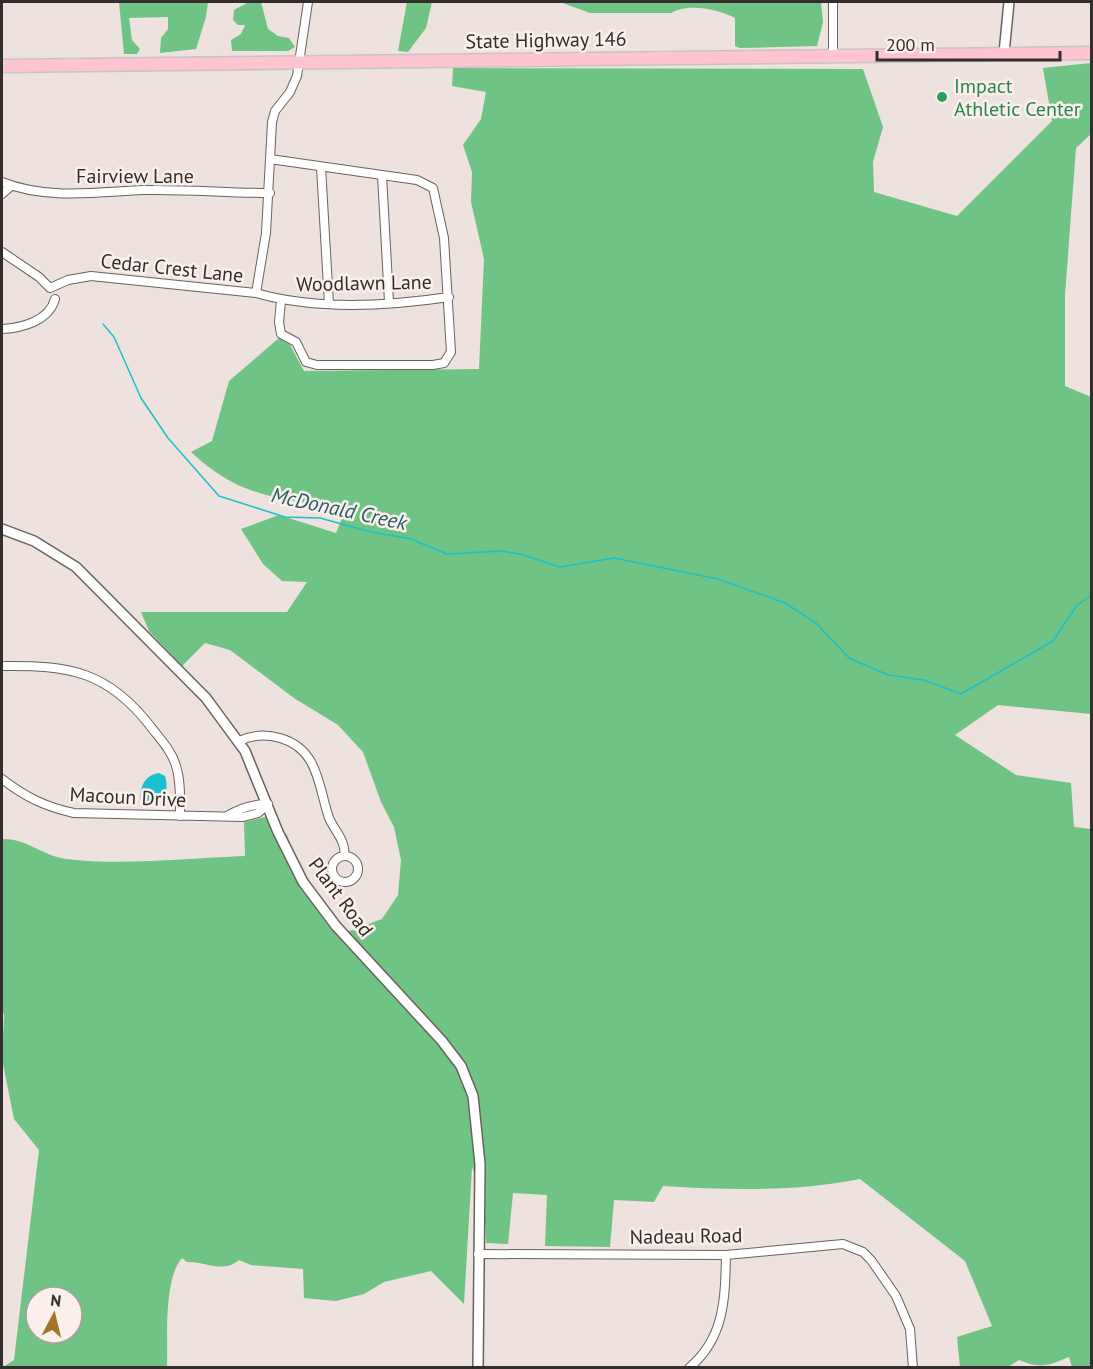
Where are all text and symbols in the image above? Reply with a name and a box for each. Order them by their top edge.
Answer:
scale bar [877,24,1060,62]
street label: State Highway 146 [465,26,627,54]
text: 200 m [886,33,935,56]
place label: Impact Athletic Center [954,73,1081,122]
marker: Impact Athletic Center [935,90,949,104]
street label: Fairview Lane [76,163,194,189]
street label: Cedar Crest Lane [99,248,245,288]
street label: Woodlawn Lane [296,269,432,297]
water label: McDonald Creek [269,481,411,536]
street label: Macoun Drive [69,781,187,813]
street label: Plant Road [303,852,379,942]
street label: Nadeau Road [629,1222,743,1250]
north arrow [24,1285,84,1345]
text: N [49,1290,62,1311]

